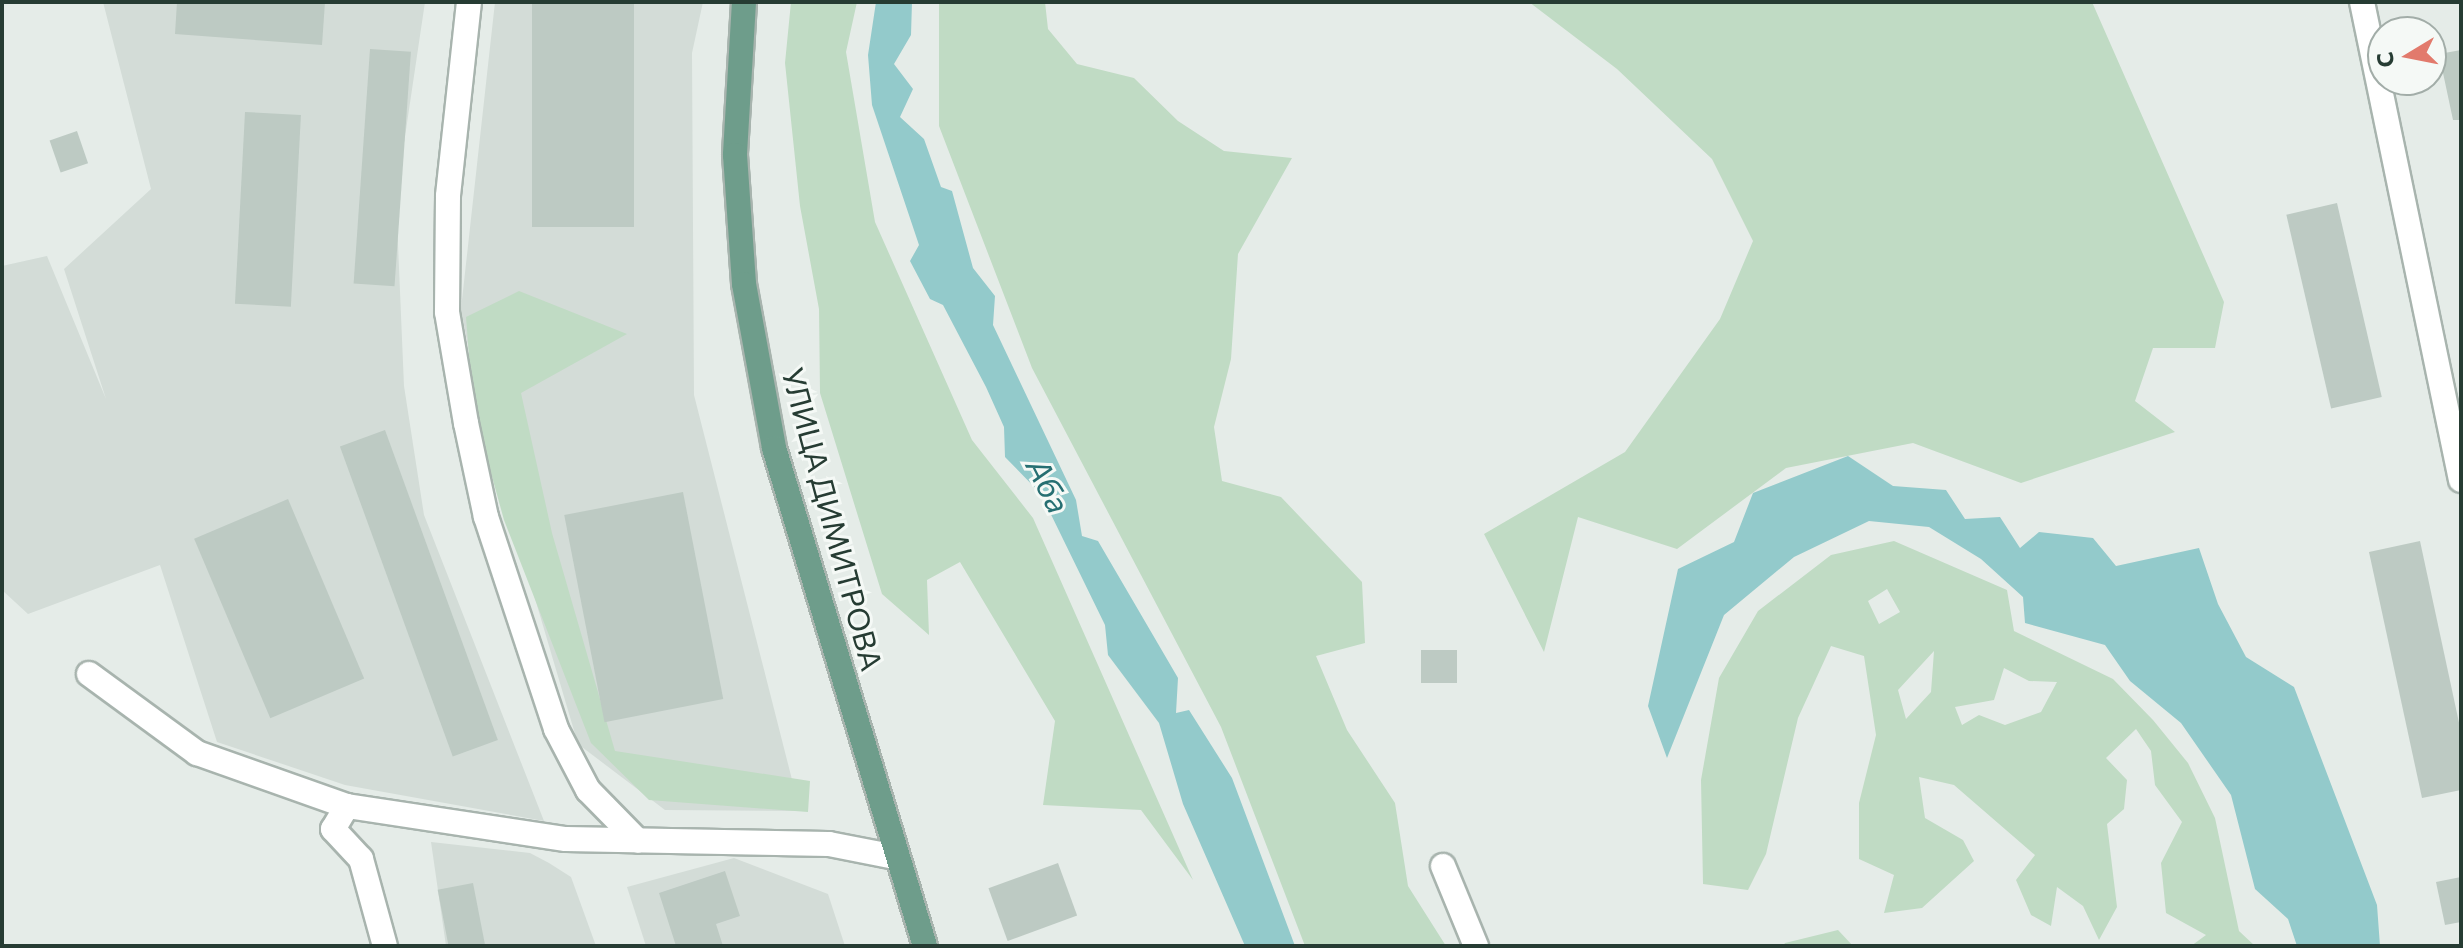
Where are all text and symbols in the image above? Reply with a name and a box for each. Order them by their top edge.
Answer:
north arrow [2367,16,2447,96]
text: С [2370,50,2399,70]
street label: УЛИЦА ДИМИТРОВА [775,364,891,674]
water label: Аба [1019,451,1079,519]

